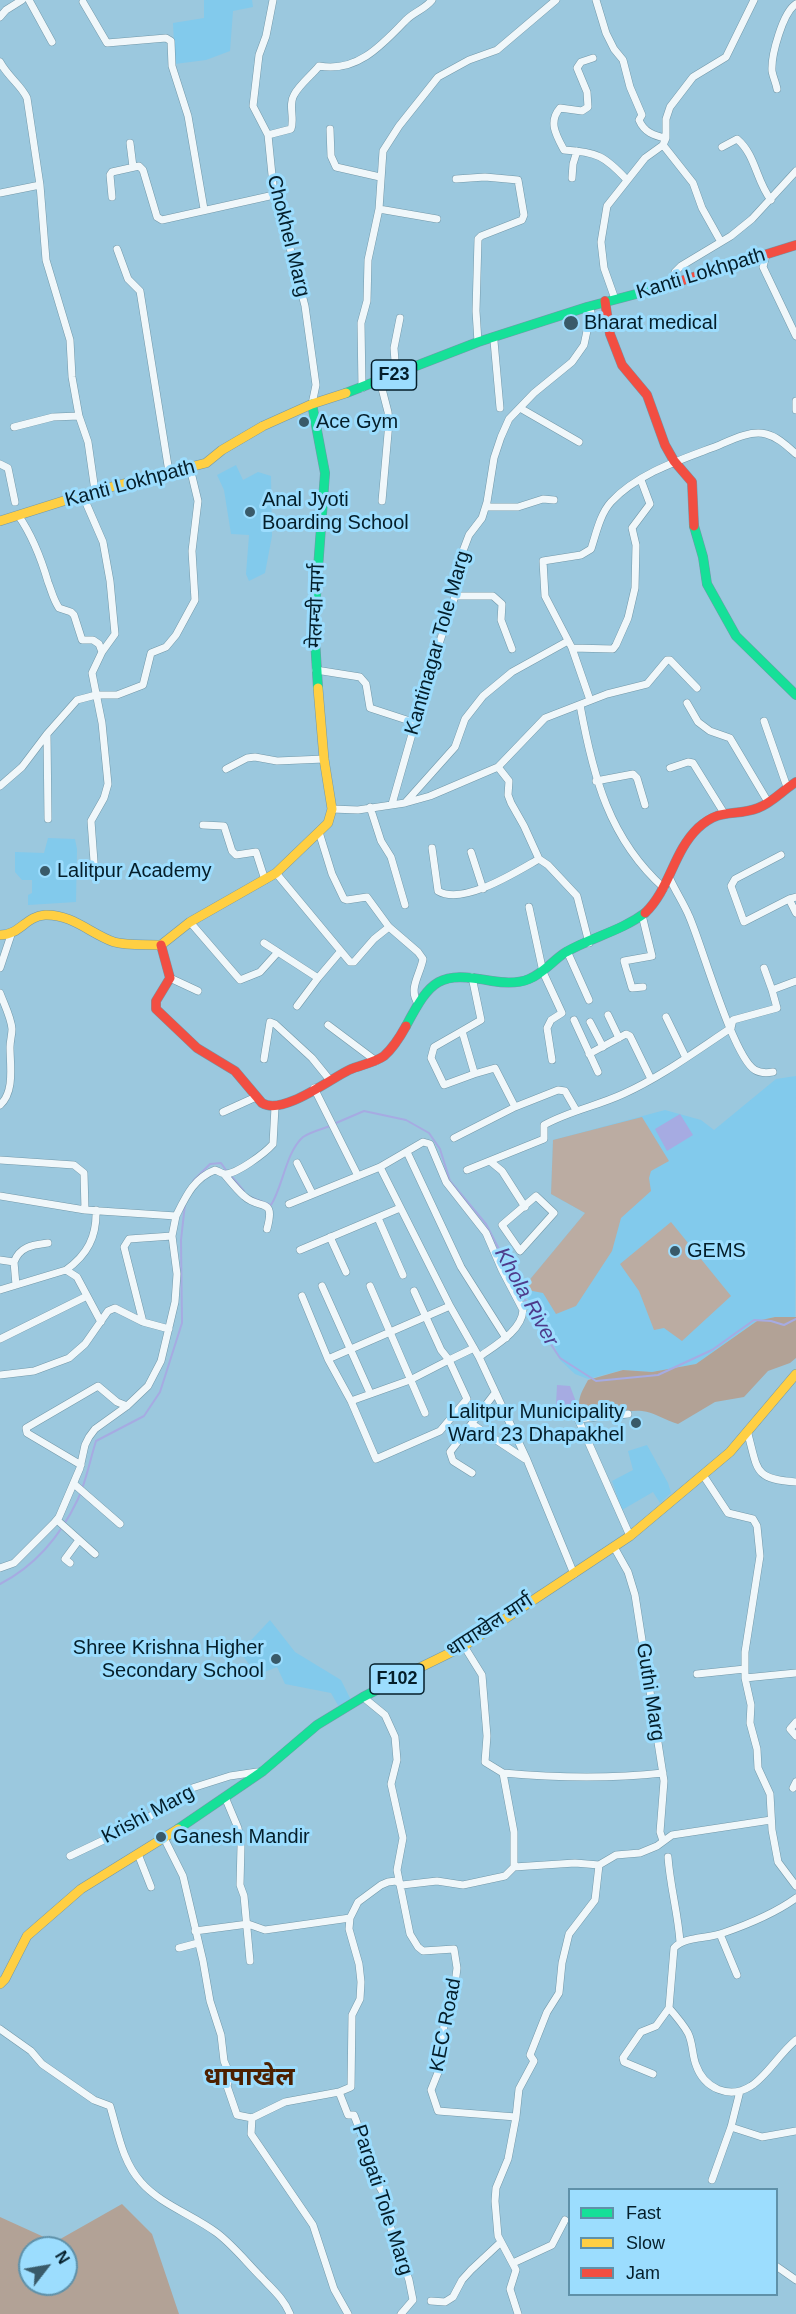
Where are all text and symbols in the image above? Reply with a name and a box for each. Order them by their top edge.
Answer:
street label: Chokhel Marg [261,173,315,299]
street label: Kanti Lokhpath [634,243,768,305]
place label: Bharat medical [584,311,717,335]
marker: Bharat medical [562,314,580,332]
road number: F23 [372,360,416,390]
place label: Ace Gym [316,410,398,434]
marker: Ace Gym [297,415,311,429]
street label: Kanti Lokhpath [62,455,198,513]
place label: Anal Jyoti Boarding School [262,488,409,535]
marker: Anal Jyoti Boarding School [243,505,257,519]
street label: Kantinagar Tole Marg [400,548,476,738]
street label: मेलम्ची मार्ग [304,563,330,649]
place label: Lalitpur Academy [57,859,212,883]
marker: Lalitpur Academy [38,864,52,878]
place label: GEMS [687,1239,746,1263]
water label: Khola River [489,1243,563,1351]
marker: GEMS [668,1244,682,1258]
place label: Lalitpur Municipality Ward 23 Dhapakhel [448,1400,624,1447]
marker: Lalitpur Municipality Ward 23 Dhapakhel [629,1416,643,1430]
street label: धापाखेल मार्ग [442,1589,538,1663]
place label: Shree Krishna Higher Secondary School [73,1636,264,1683]
street label: Guthi Marg [630,1641,670,1743]
marker: Shree Krishna Higher Secondary School [269,1652,283,1666]
road number: F102 [370,1664,424,1694]
street label: Krishi Marg [98,1781,198,1849]
place label: Ganesh Mandir [173,1825,310,1849]
marker: Ganesh Mandir [154,1830,168,1844]
street label: KEC Road [425,1976,467,2074]
district label: धापाखेल [203,2062,295,2094]
street label: Pargati Tole Marg [346,2122,418,2278]
legend [568,2188,778,2296]
text: Fast [626,2203,661,2223]
text: Slow [626,2233,665,2253]
north arrow [18,2236,78,2296]
text: N [52,2248,72,2267]
text: Jam [626,2263,660,2283]

